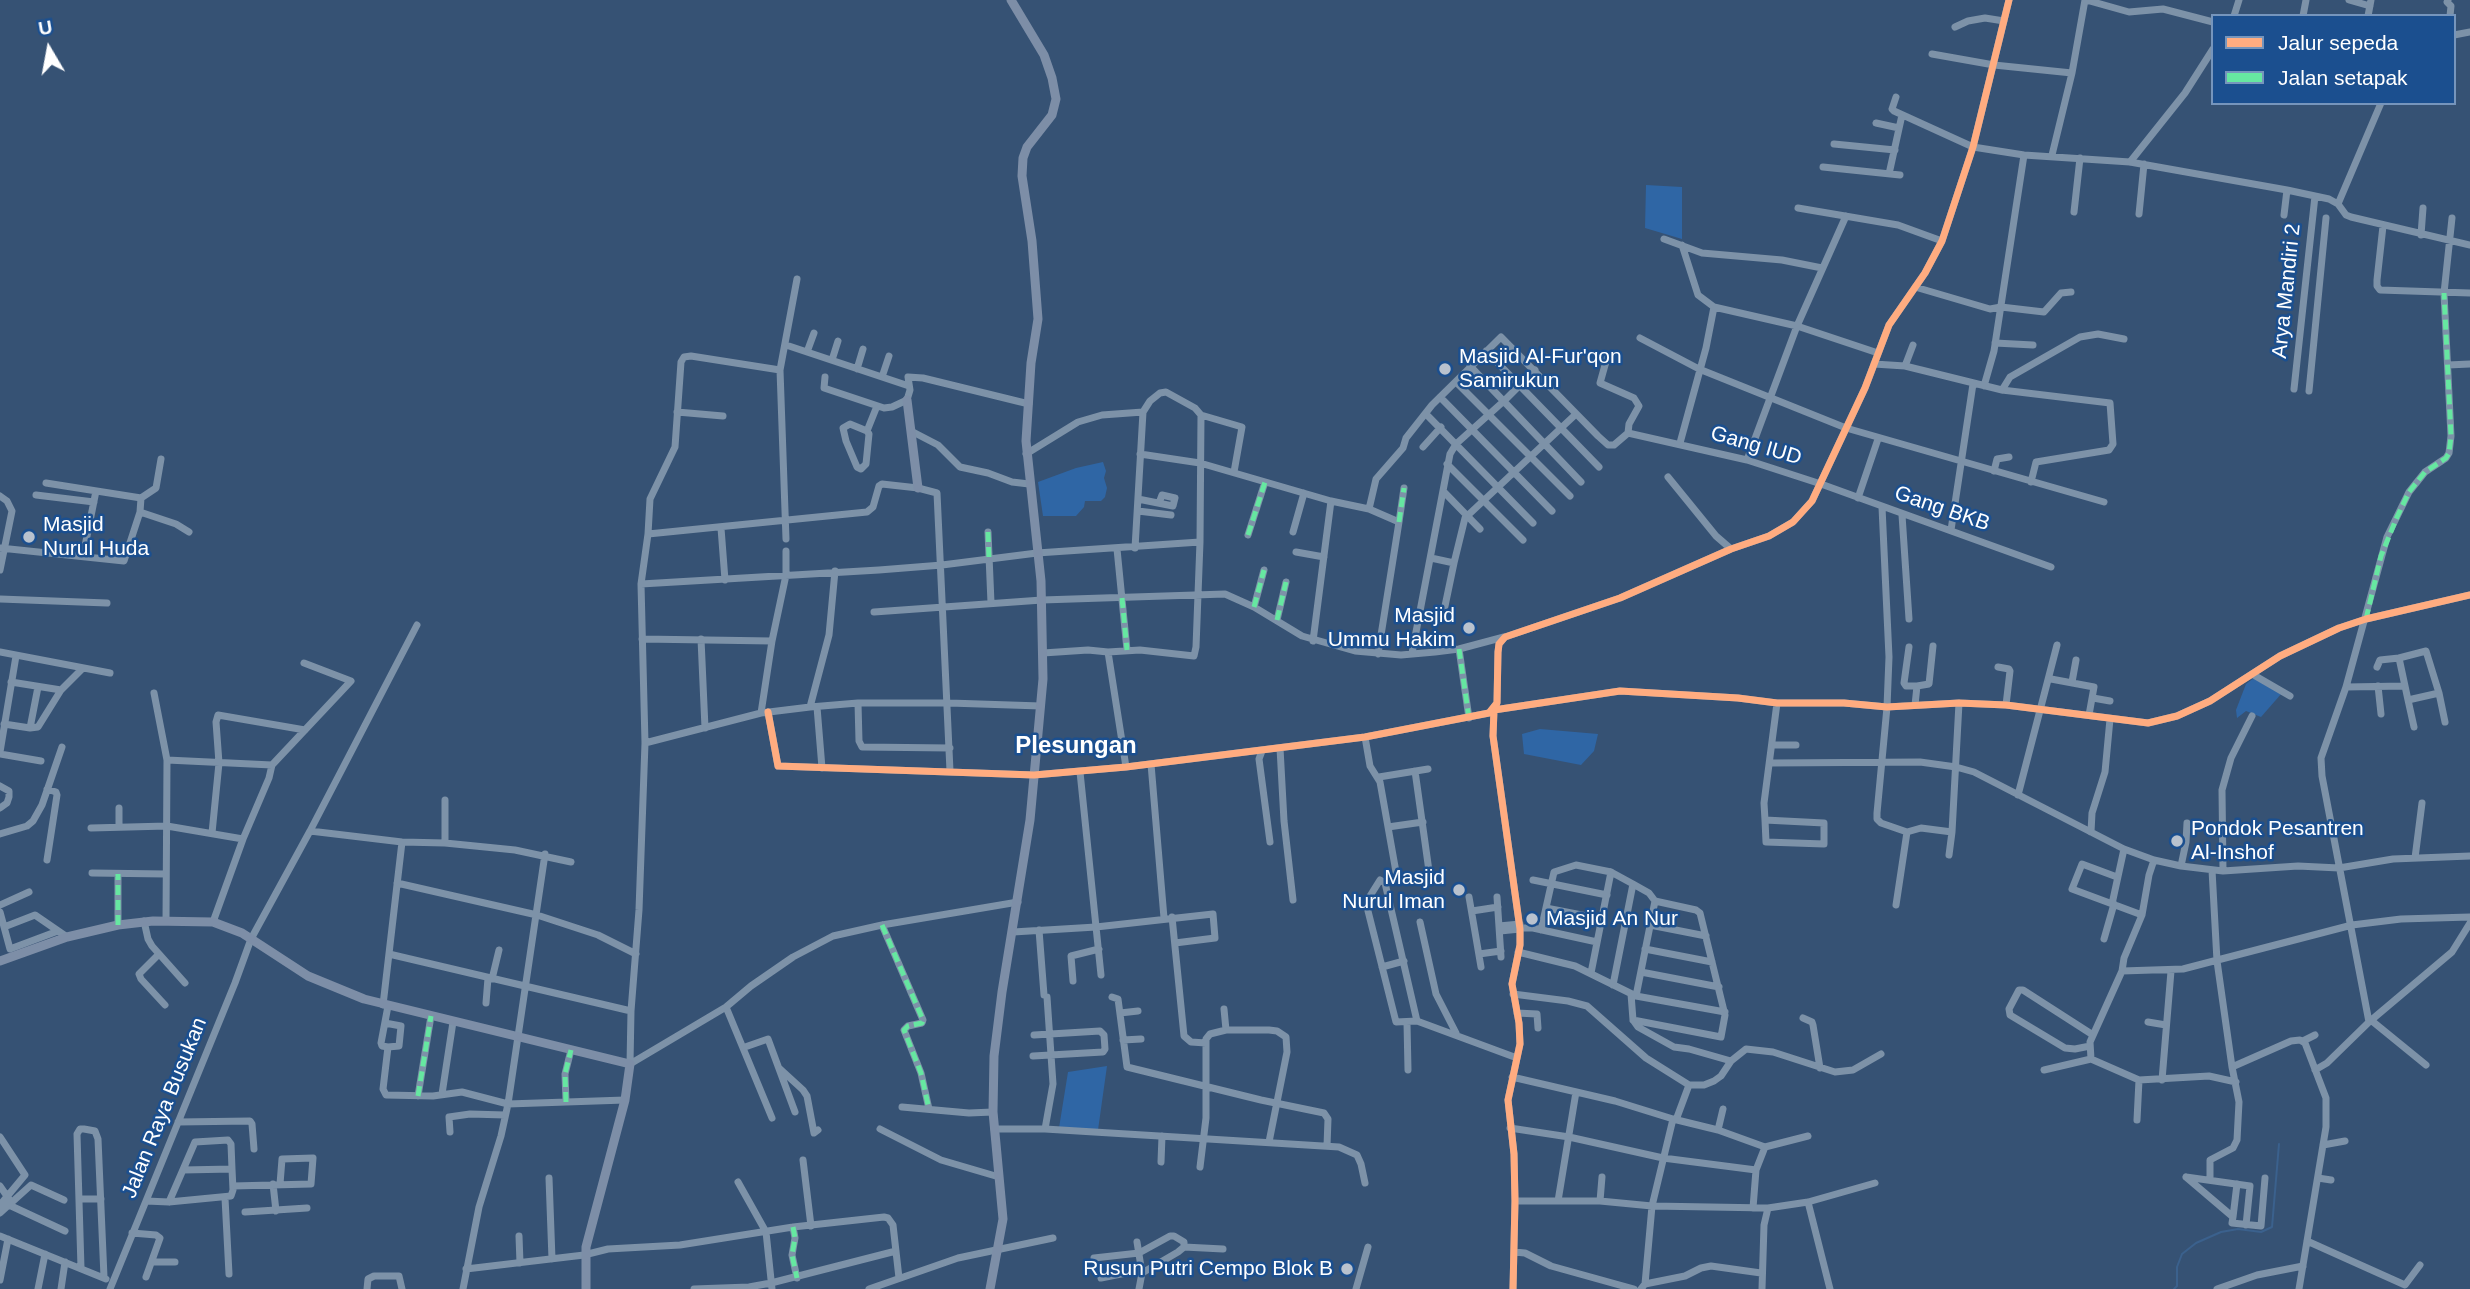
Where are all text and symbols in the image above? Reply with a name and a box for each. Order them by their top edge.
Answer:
north arrow [14,14,84,84]
legend [2211,14,2456,105]
text: U [37,16,54,39]
text: Jalur sepeda [2278,31,2398,54]
text: Jalan setapak [2278,66,2408,89]
street label: Arya Mandiri 2 [2267,222,2307,360]
place label: Masjid Al-Fur'qon Samirukun [1459,344,1622,394]
marker: Masjid Al-Fur'qon Samirukun [1437,361,1453,377]
street label: Gang IUD [1708,421,1804,471]
street label: Gang BKB [1891,481,1993,537]
place label: Masjid Nurul Huda [43,512,149,562]
marker: Masjid Nurul Huda [21,529,37,545]
place label: Masjid Ummu Hakim [1328,603,1455,653]
marker: Masjid Ummu Hakim [1461,620,1477,636]
district label: Plesungan [1015,732,1137,760]
place label: Pondok Pesantren Al-Inshof [2191,816,2364,866]
marker: Pondok Pesantren Al-Inshof [2169,833,2185,849]
place label: Masjid Nurul Iman [1342,865,1445,915]
marker: Masjid Nurul Iman [1451,882,1467,898]
place label: Masjid An Nur [1546,906,1678,932]
marker: Masjid An Nur [1524,911,1540,927]
street label: Jalan Raya Busukan [117,1014,213,1202]
place label: Rusun Putri Cempo Blok B [1083,1256,1333,1282]
marker: Rusun Putri Cempo Blok B [1339,1261,1355,1277]

